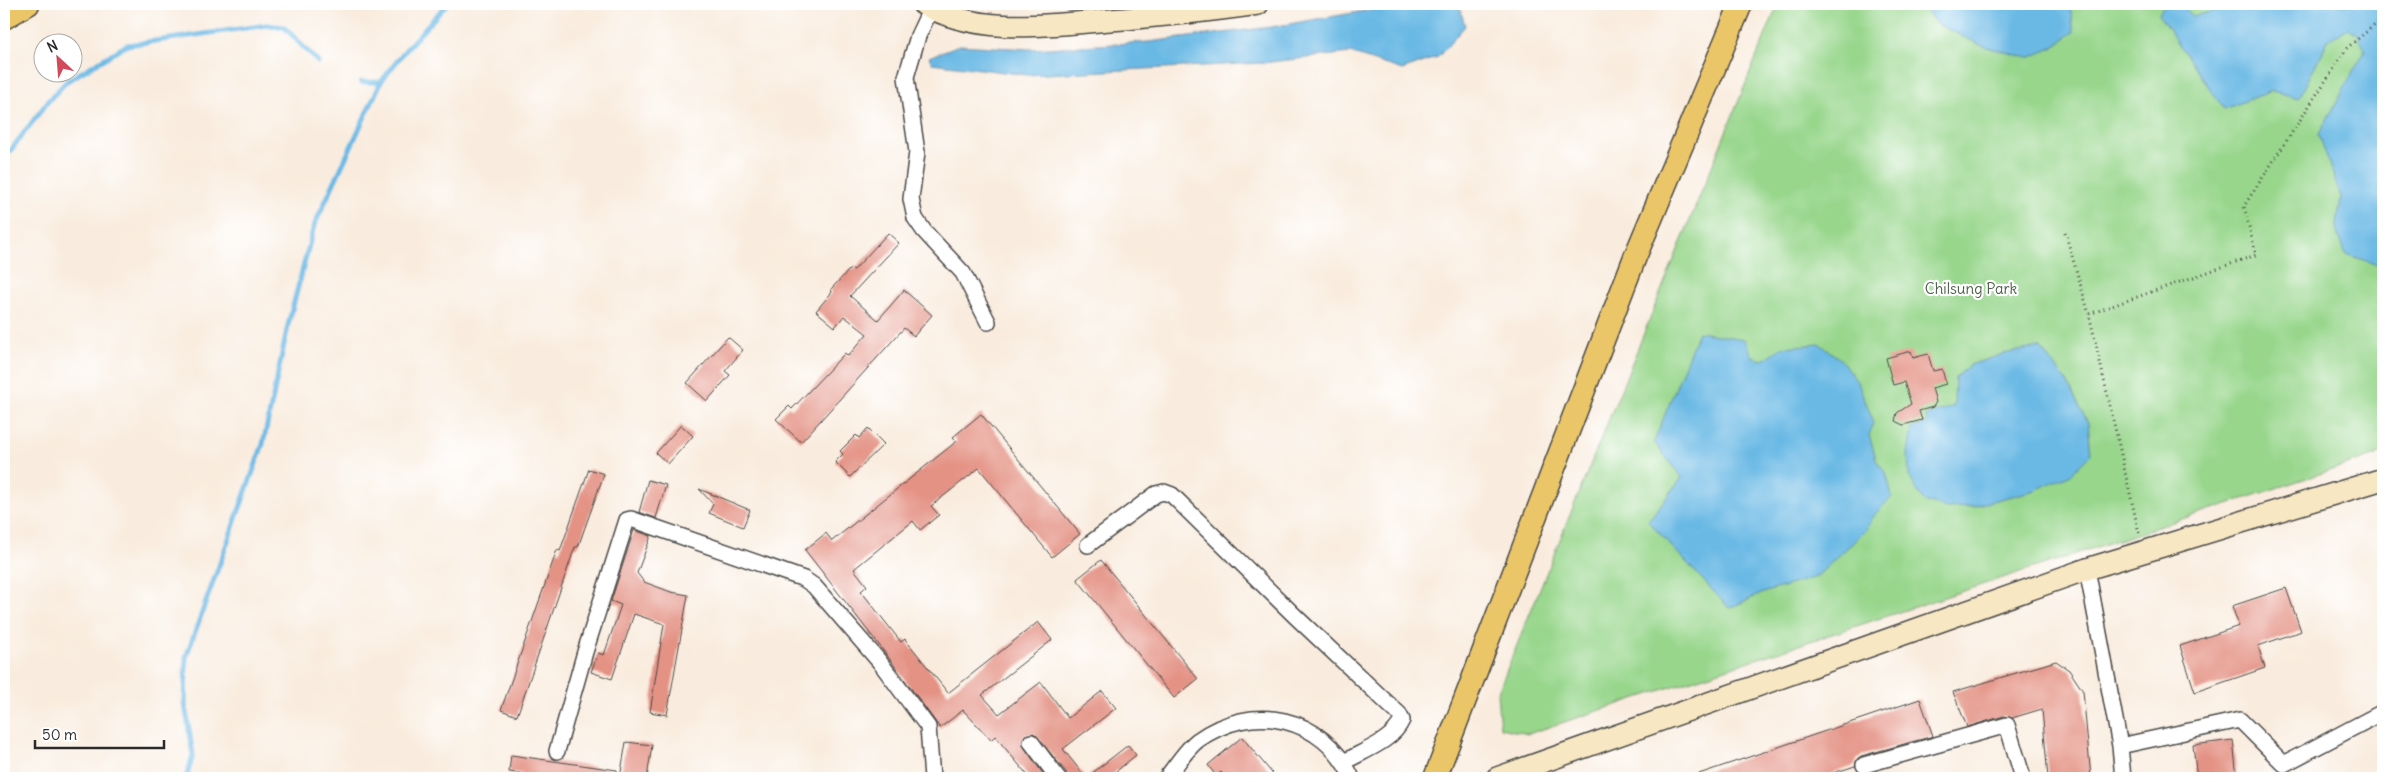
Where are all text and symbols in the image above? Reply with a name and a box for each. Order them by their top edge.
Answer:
north arrow [32,32,82,82]
text: N [44,36,61,57]
park label: Chilsung Park [1925,279,2018,298]
scale bar [35,717,164,749]
text: 50 m [42,725,77,744]

